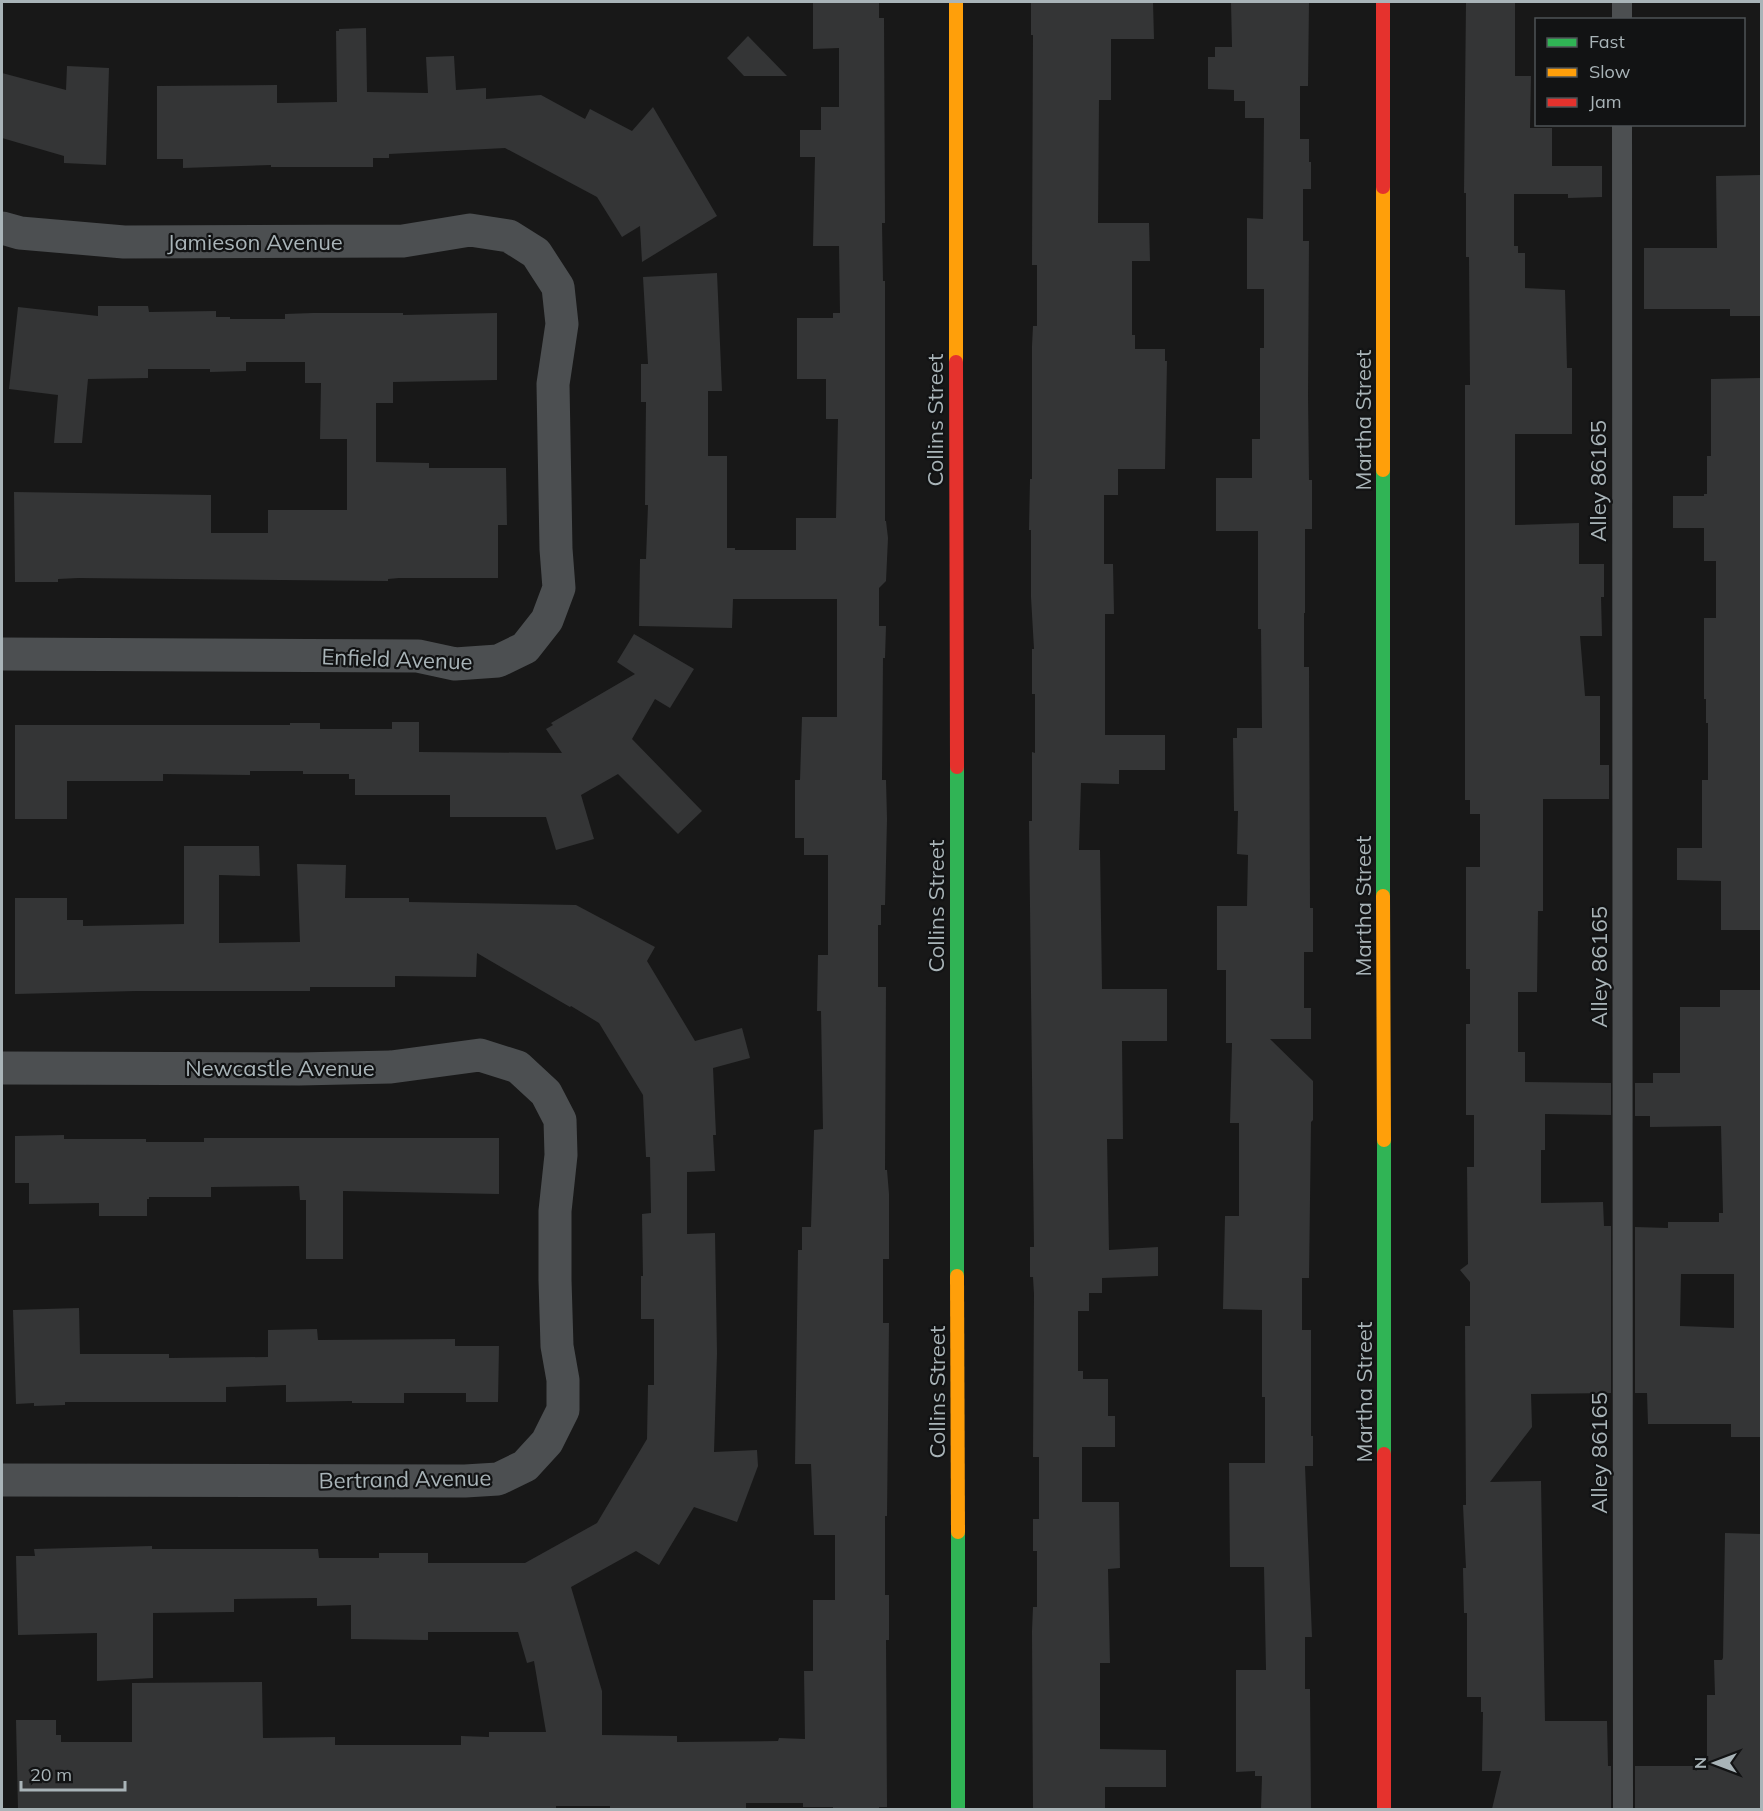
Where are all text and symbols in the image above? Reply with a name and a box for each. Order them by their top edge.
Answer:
legend [1535,18,1745,126]
text: Fast [1589,30,1625,53]
text: Slow [1589,60,1631,83]
text: Jam [1589,90,1622,113]
street label: Jamieson Avenue [167,228,343,256]
street label: Martha Street [1349,349,1377,491]
street label: Collins Street [921,353,949,486]
street label: Alley 86165 [1584,420,1612,542]
street label: Enfield Avenue [321,642,473,676]
street label: Martha Street [1349,835,1377,977]
street label: Collins Street [922,839,950,972]
street label: Alley 86165 [1585,906,1613,1028]
street label: Newcastle Avenue [185,1054,375,1082]
street label: Martha Street [1350,1321,1378,1463]
street label: Collins Street [923,1325,951,1458]
street label: Alley 86165 [1585,1392,1613,1514]
street label: Bertrand Avenue [318,1463,492,1495]
north arrow [1685,1733,1745,1793]
scale bar [21,1754,124,1792]
text: N [1690,1757,1710,1769]
text: 20 m [30,1763,72,1786]

